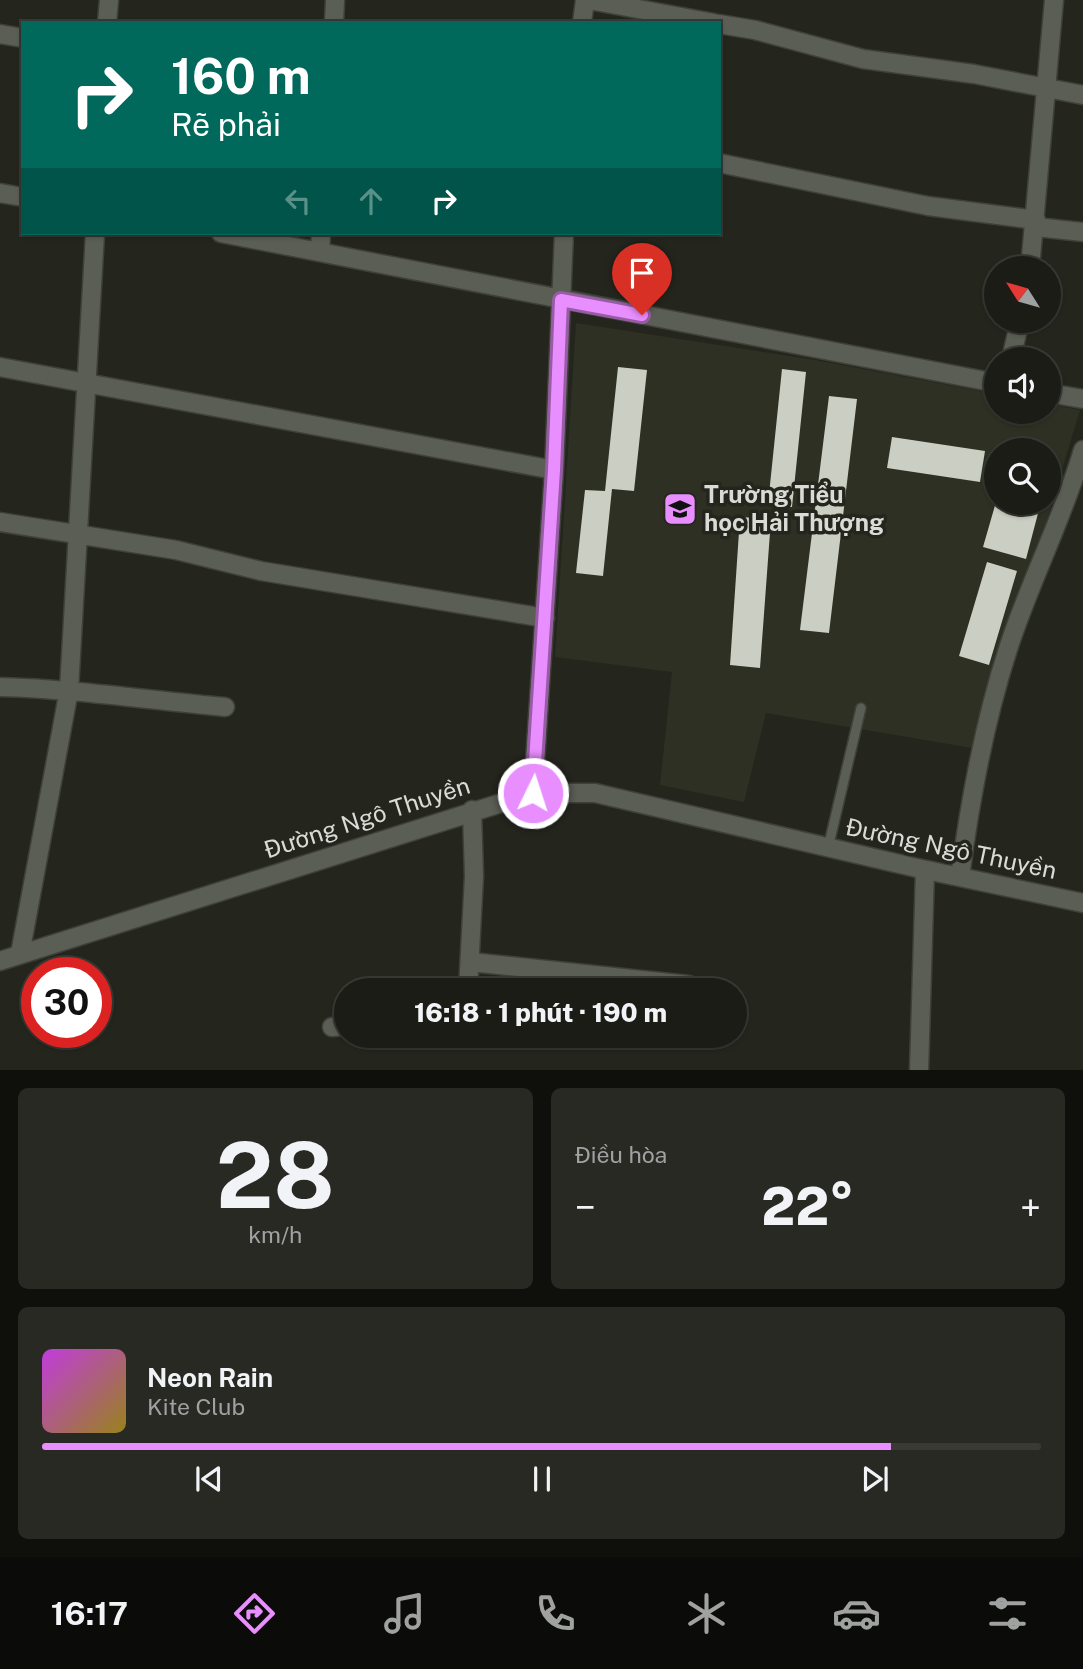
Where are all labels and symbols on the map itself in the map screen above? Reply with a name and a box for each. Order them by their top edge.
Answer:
pin [612,243,672,315]
north arrow [984,256,1060,332]
place label: Trường Tiểu học Hải Thượng [704,480,884,536]
school or university icon: Trường Tiểu học Hải Thượng [661,490,699,528]
position arrow [496,756,570,830]
street label: Đường Ngô Thuyền [260,771,473,864]
street label: Đường Ngô Thuyền [843,812,1059,884]
speed limit sign: 30 [21,957,112,1048]

